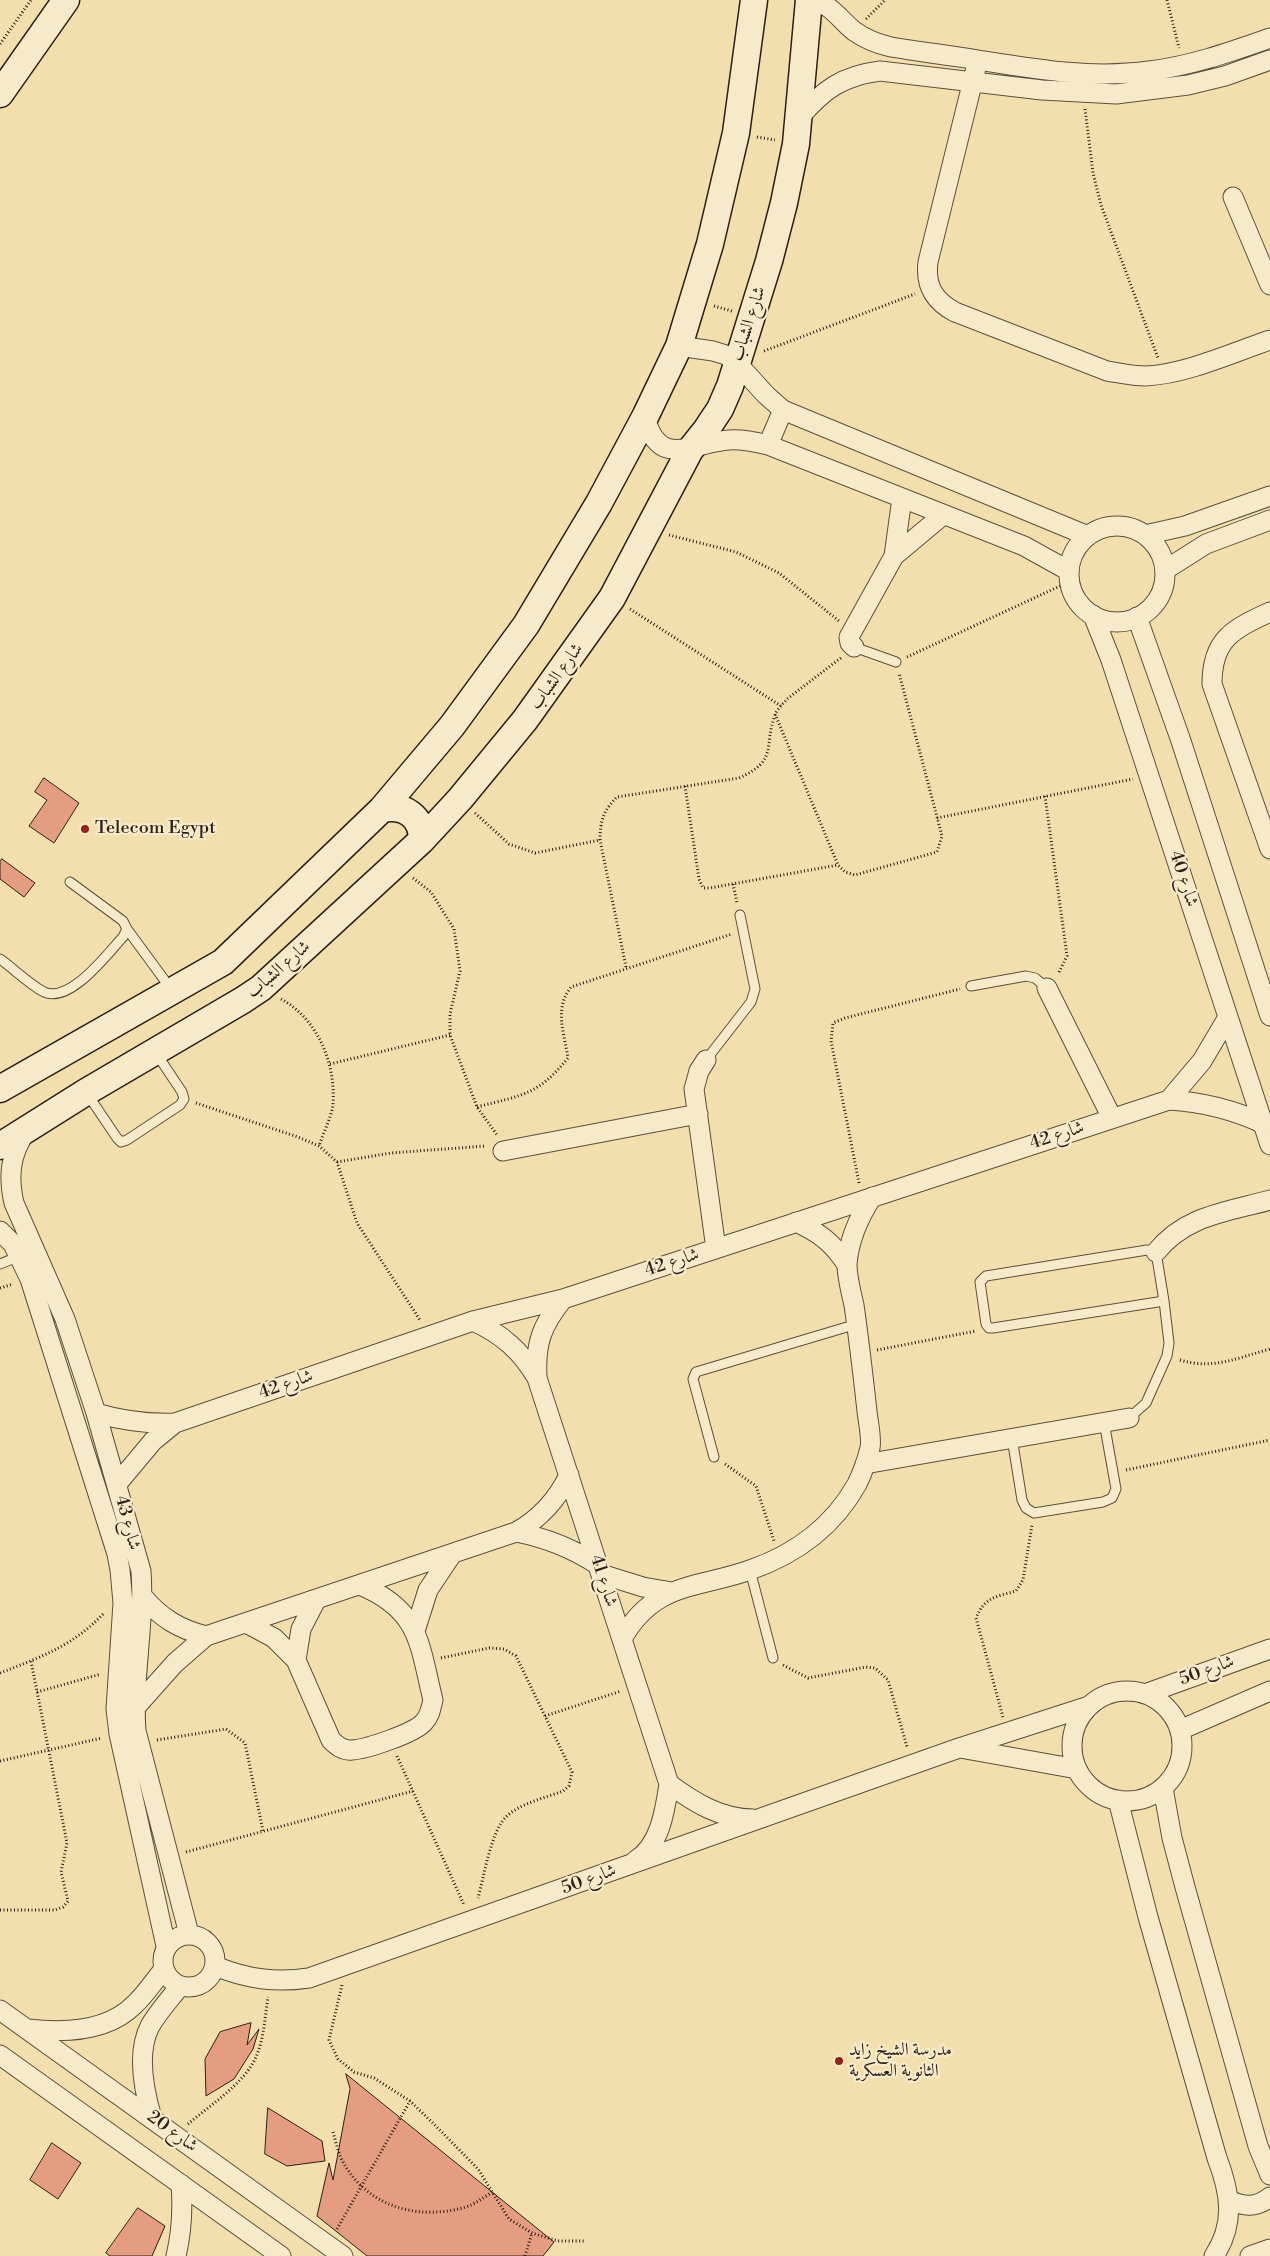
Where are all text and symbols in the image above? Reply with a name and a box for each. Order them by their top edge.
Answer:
street label: شارع الشباب [727,284,771,364]
street label: شارع الشباب [526,639,588,715]
place label: Telecom Egypt [95,818,216,840]
marker: Telecom Egypt [79,823,91,835]
street label: شارع 40 [1164,848,1202,910]
street label: شارع الشباب [243,936,315,1004]
street label: شارع 42 [1027,1117,1087,1155]
street label: شارع 42 [642,1244,702,1282]
street label: شارع 42 [256,1366,316,1404]
street label: شارع 43 [109,1493,145,1553]
street label: شارع 41 [584,1552,622,1610]
street label: شارع 50 [1177,1651,1237,1691]
street label: شارع 50 [559,1860,619,1900]
place label: مدرسة الشيخ زايد الثانوية العسكرية [849,2040,952,2082]
marker: مدرسة الشيخ زايد الثانوية العسكرية [833,2055,845,2067]
street label: شارع 20 [143,2106,201,2158]

